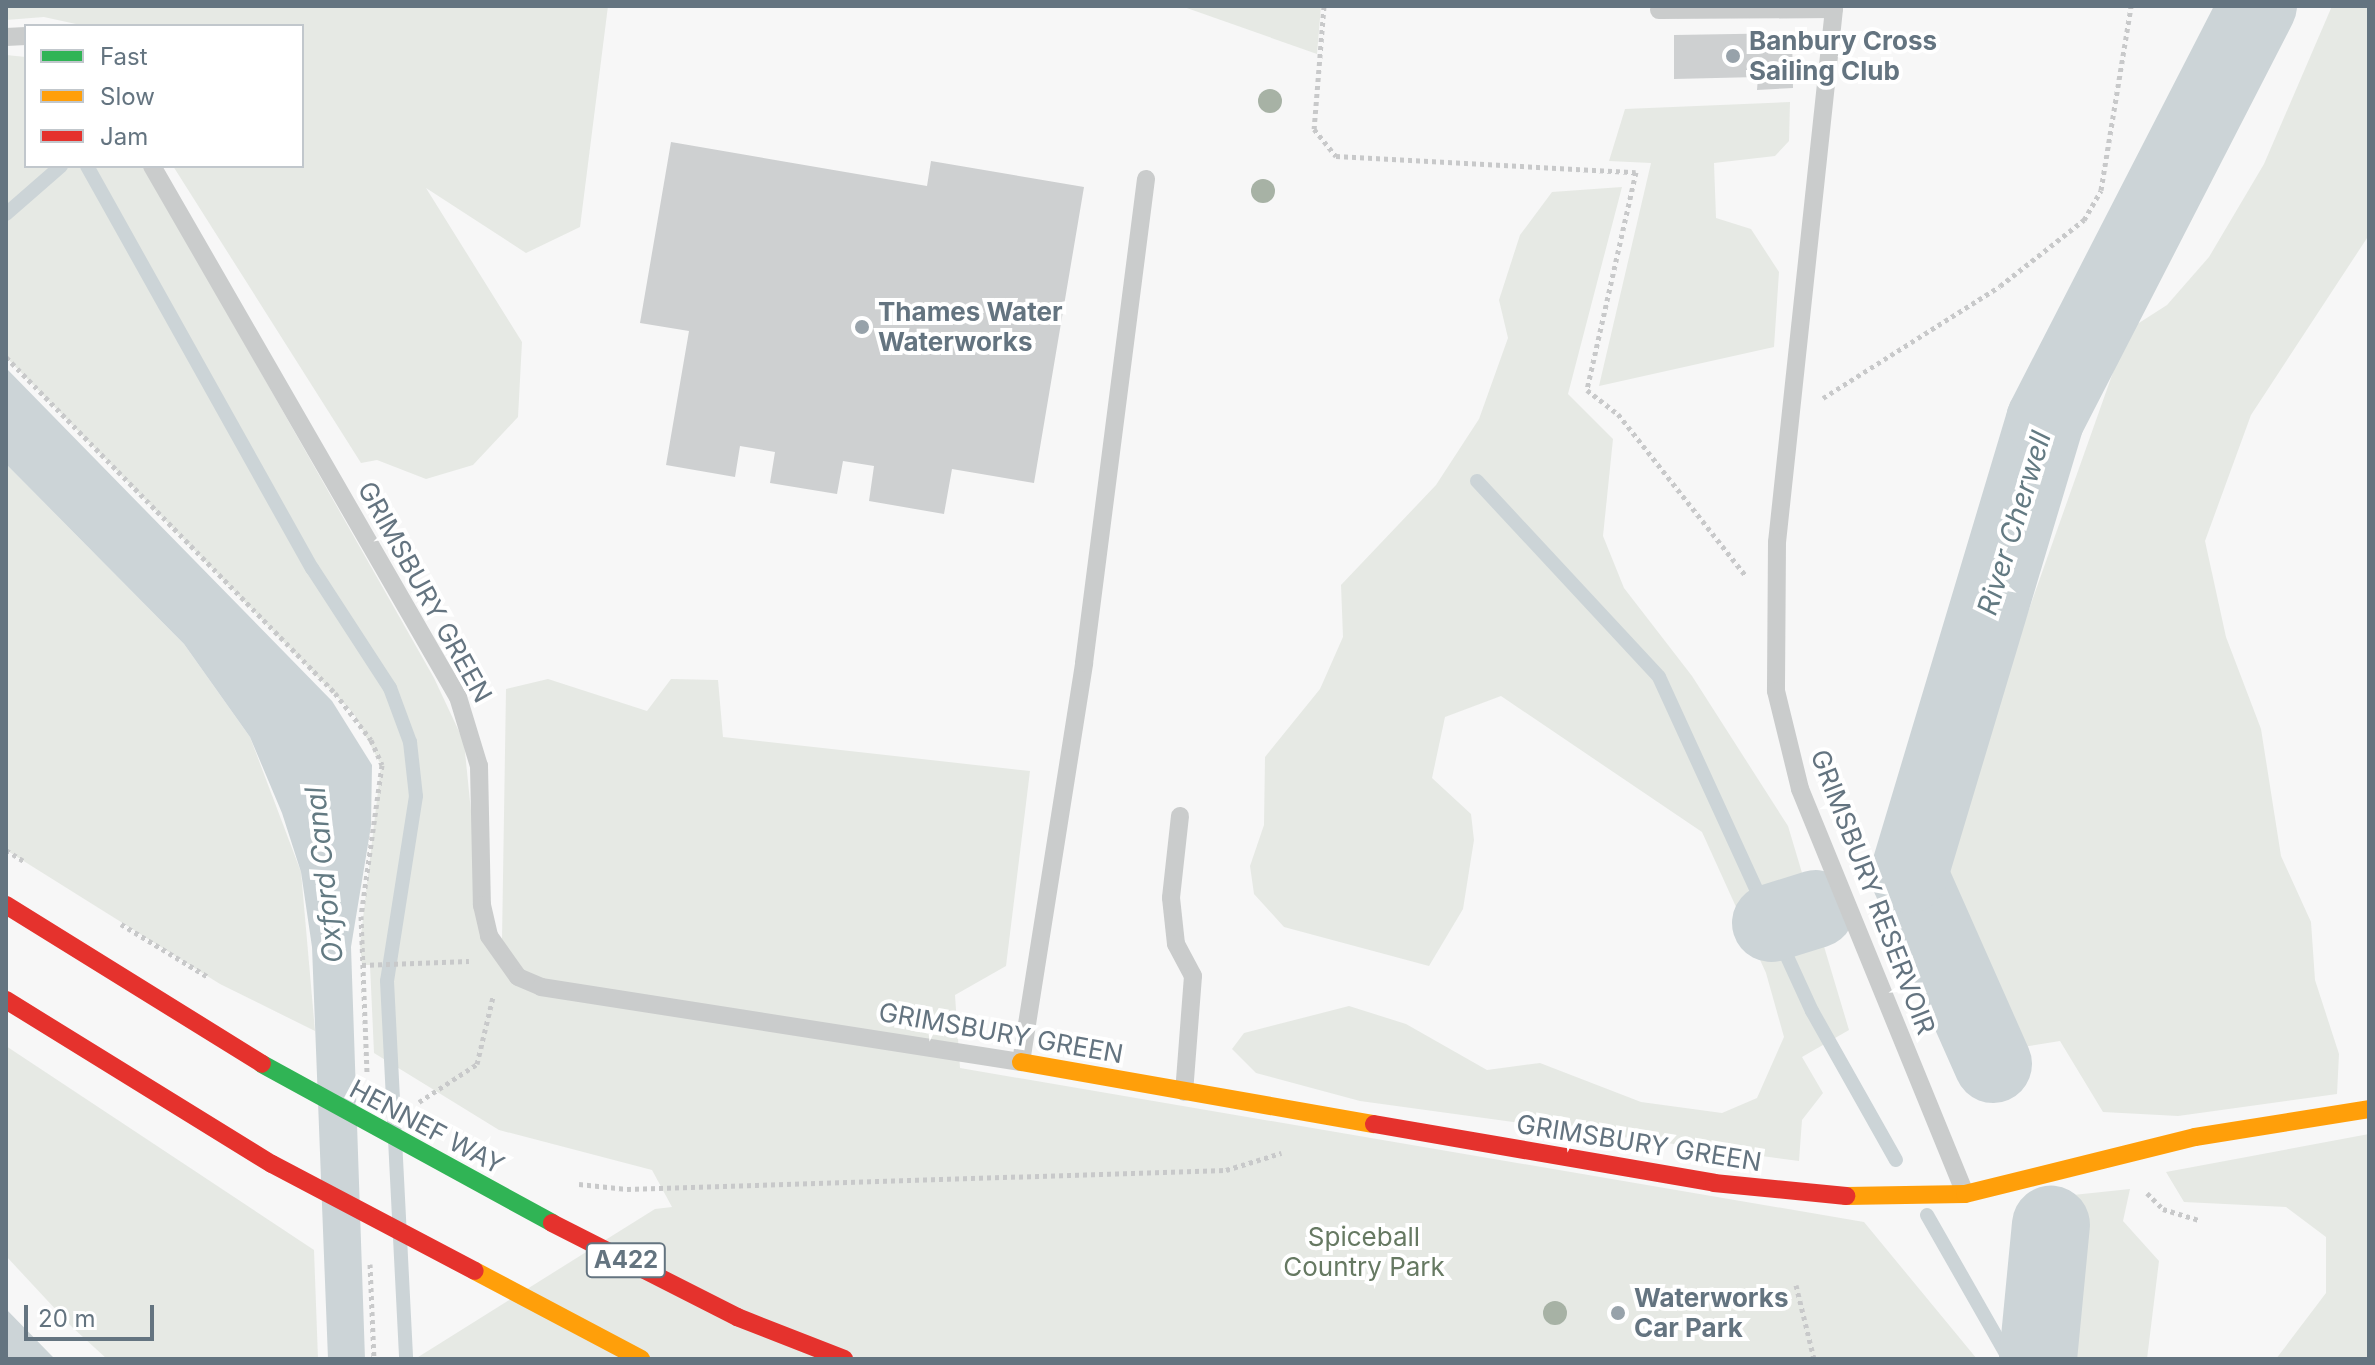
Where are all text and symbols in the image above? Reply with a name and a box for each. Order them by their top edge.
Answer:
legend [24,24,304,168]
place label: Banbury Cross Sailing Club [1749,25,1937,86]
text: Fast [100,42,148,71]
marker: Banbury Cross Sailing Club [1724,47,1742,65]
text: Slow [100,82,155,111]
text: Jam [100,122,148,151]
place label: Thames Water Waterworks [878,296,1062,358]
marker: Thames Water Waterworks [853,318,871,336]
water label: River Cherwell [1970,427,2058,619]
street label: GRIMSBURY GREEN [351,476,499,708]
street label: GRIMSBURY RESERVOIR [1804,745,1942,1039]
water label: Oxford Canal [298,785,350,965]
street label: GRIMSBURY GREEN [876,996,1126,1070]
street label: HENNEF WAY [345,1073,509,1181]
street label: GRIMSBURY GREEN [1514,1108,1764,1178]
park label: Spiceball Country Park [1283,1221,1445,1282]
road number: A422 [584,1240,668,1280]
place label: Waterworks Car Park [1634,1282,1788,1344]
scale bar [28,1289,158,1339]
text: 20 m [38,1304,96,1333]
marker: Waterworks Car Park [1609,1304,1627,1322]

